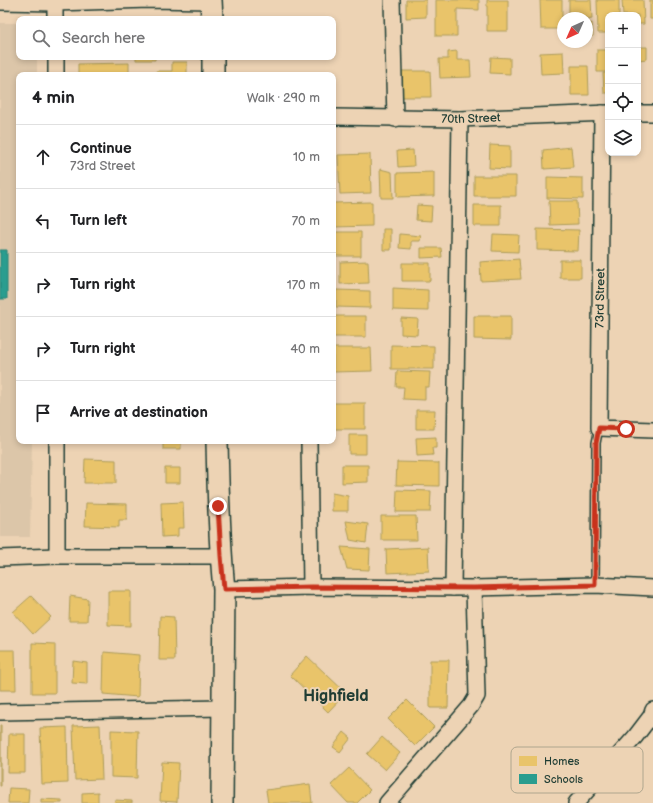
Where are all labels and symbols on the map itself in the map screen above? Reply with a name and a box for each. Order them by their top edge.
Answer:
north arrow [557,12,593,48]
street label: 70th Street [441,110,501,127]
street label: 73rd Street [592,267,609,328]
route start [617,420,635,438]
route end [209,497,227,515]
district label: Highfield [303,687,369,706]
legend [511,747,643,793]
text: Homes [544,755,580,768]
text: Schools [544,773,584,786]

